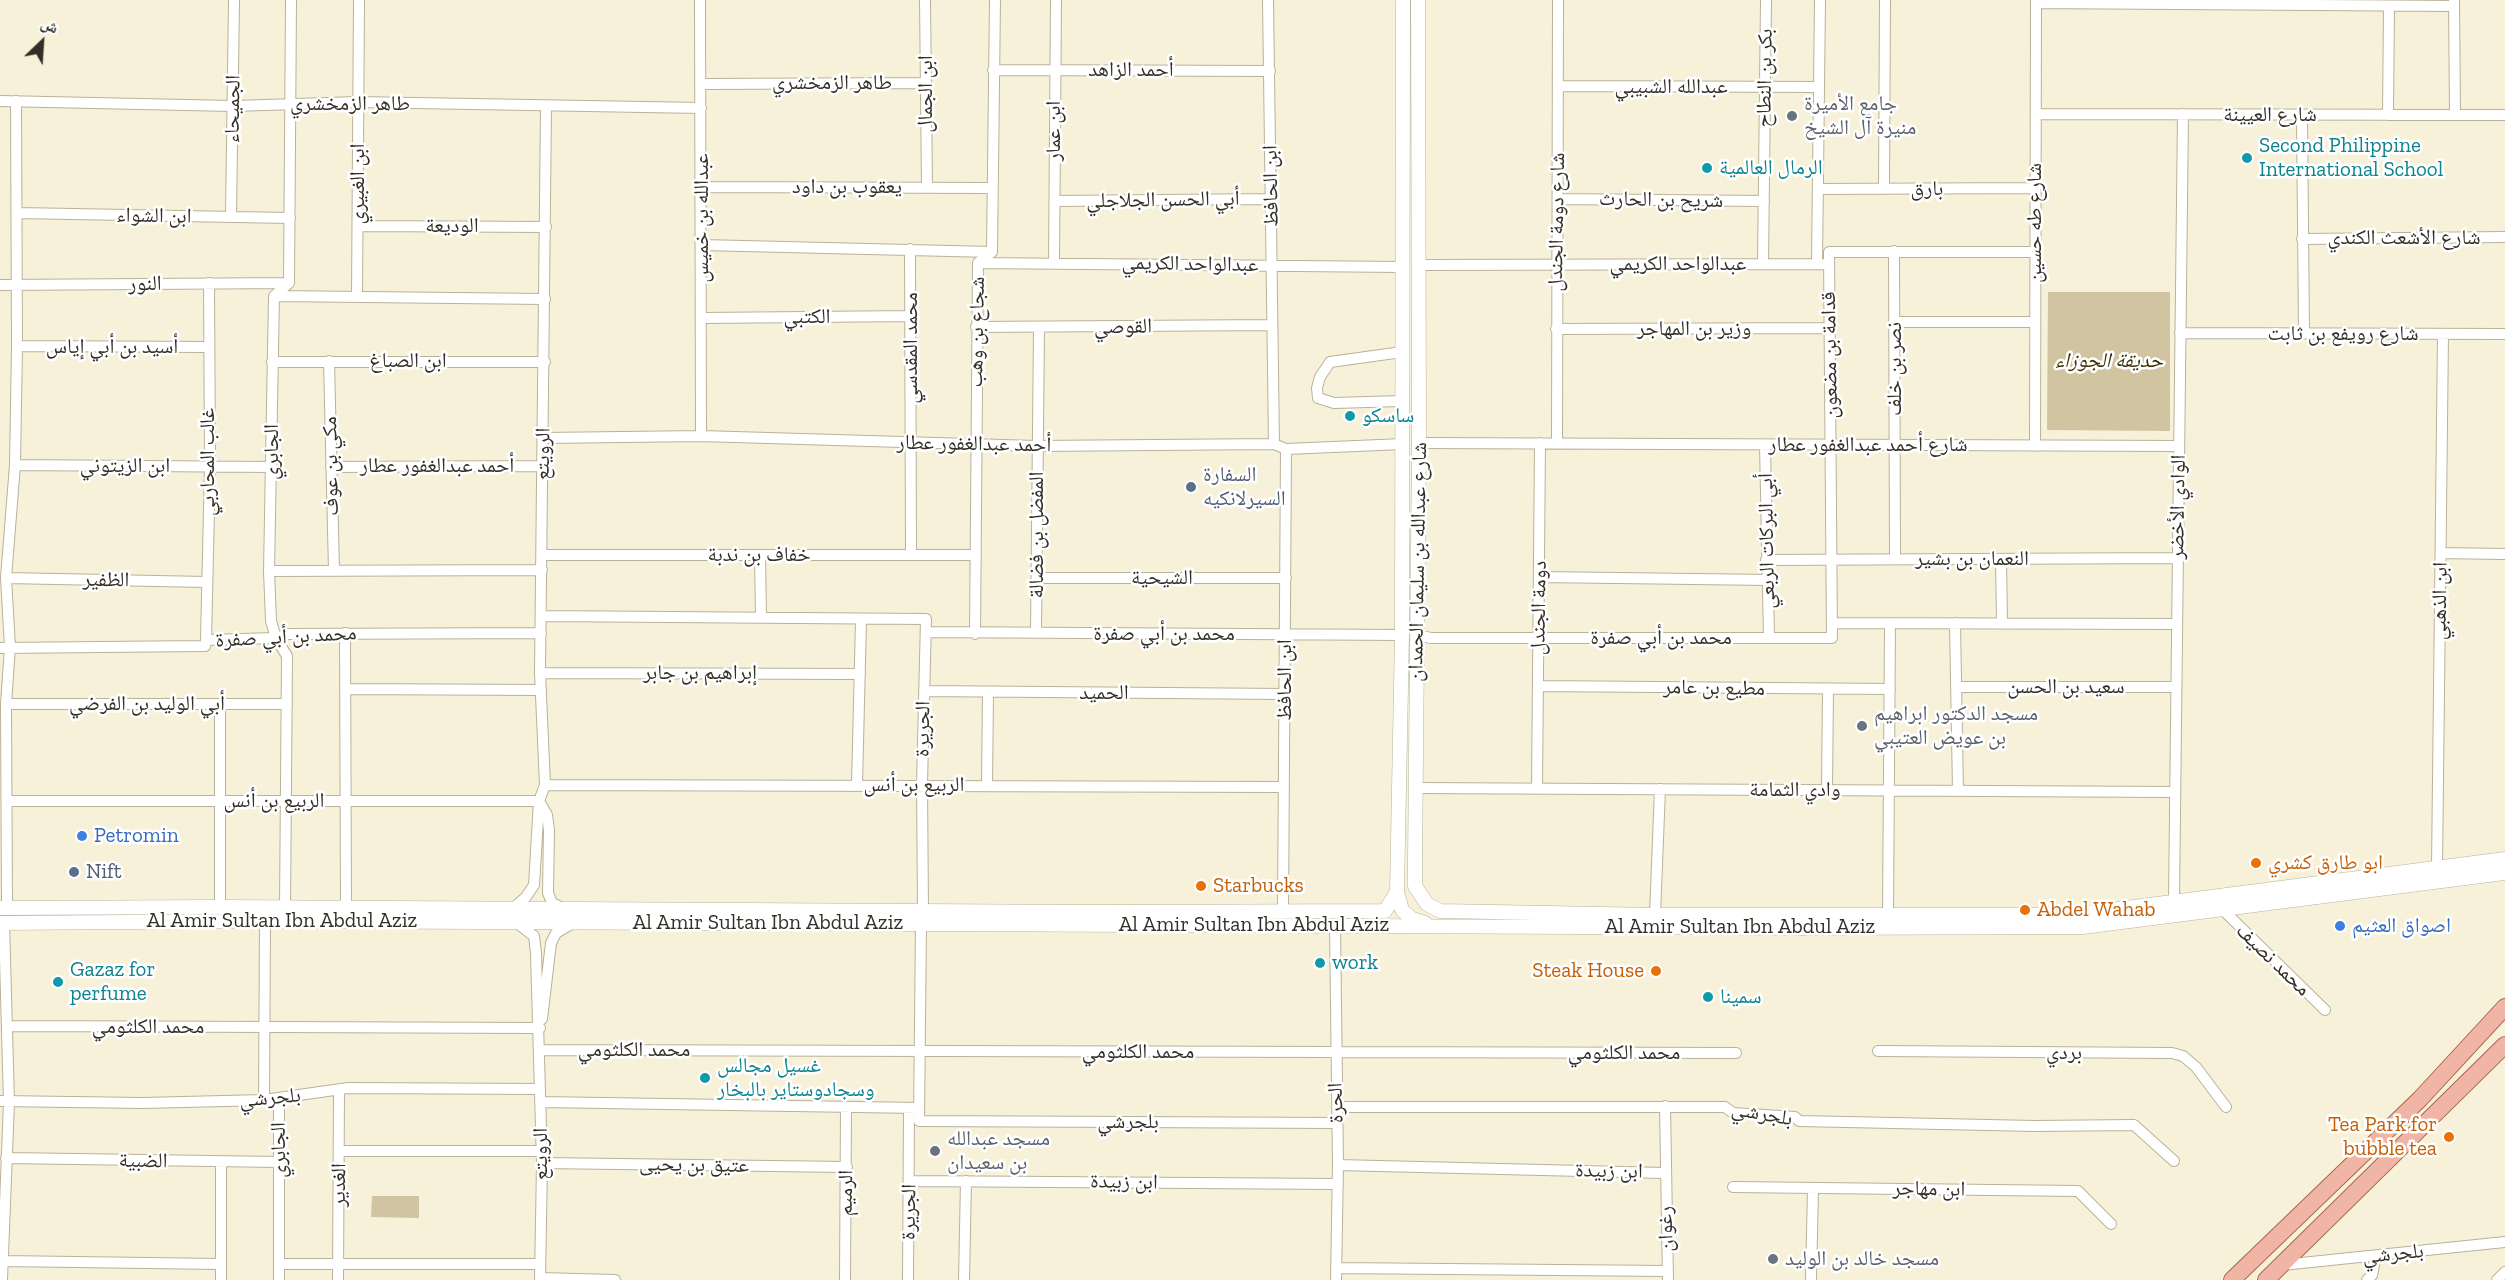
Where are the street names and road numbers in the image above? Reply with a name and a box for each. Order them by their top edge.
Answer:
street label: بكر بن النطاح [1752,28,1778,128]
street label: ابن الجمال [913,55,939,133]
street label: أحمد الزاهد [1088,57,1174,83]
street label: طاهر الزمخشري [772,70,892,96]
street label: عبدالله الشبيبي [1614,74,1728,100]
street label: الجميحاء [220,75,246,143]
street label: طاهر الزمخشري [290,91,410,117]
street label: ابن عمار [1041,101,1067,161]
street label: شارع العيينة [2223,102,2317,128]
street label: ابن الغبيري [345,143,371,225]
street label: ابن الحافظ [1258,145,1284,227]
street label: شارع دومة الجندل [1543,152,1571,292]
street label: عبدالله بن خميس [689,153,715,283]
street label: شارع طه حسين [2022,163,2048,283]
street label: يعقوب بن داود [792,174,902,200]
street label: بارق [1911,176,1943,202]
street label: أبي الحسن الجلاجلي [1086,186,1240,214]
street label: شريح بن الحارث [1599,186,1723,214]
street label: ابن الشواء [116,203,192,229]
street label: الوديعة [425,213,479,239]
street label: شارع الأشعث الكندي [2327,225,2481,251]
street label: عبدالواحد الكريمي [1121,250,1259,278]
street label: عبدالواحد الكريمي [1610,251,1746,277]
street label: النور [128,271,162,297]
street label: شجاع بن وهب [963,276,991,388]
street label: قدامة بن مضعون [1816,291,1844,419]
street label: محمد المقدسي [898,292,924,404]
street label: الكتبي [783,304,831,330]
street label: القوصي [1094,314,1152,340]
street label: وزير بن المهاجر [1637,316,1751,342]
street label: شارع رويفع بن ثابت [2267,321,2419,347]
street label: نصر بن خلف [1882,322,1908,416]
street label: أسيد بن أبي إياس [46,334,178,360]
street label: ابن الصباغ [369,348,447,374]
street label: غالب المحاربي [195,408,221,516]
street label: مكي بن عوف [318,416,344,516]
street label: الجابري [259,424,285,480]
street label: الرويتع [530,428,556,480]
street label: أحمد عبدالغفور عطار [896,430,1052,458]
street label: شارع أحمد عبدالغفور عطار [1768,432,1968,458]
street label: شارع عبدالله بن سليمان الحمدان [1403,442,1433,682]
street label: ابن الزيتوني [80,453,170,479]
street label: أحمد عبدالغفور عطار [360,453,514,479]
street label: الوادي الأخضر [2164,454,2192,560]
street label: المفضل بن فضالة [1024,471,1050,599]
street label: أبي البركات الربعي [1753,473,1781,609]
street label: خفاف بن ندبة [707,542,811,568]
street label: النعمان بن بشير [1915,546,2029,572]
street label: دومة الجندل [1526,561,1552,655]
street label: ابن الذهبي [2427,562,2453,640]
street label: الشيحية [1131,565,1193,591]
street label: الظفير [82,567,130,593]
street label: محمد بن أبي صفرة [215,621,357,653]
street label: محمد بن أبي صفرة [1093,621,1235,647]
street label: محمد بن أبي صفرة [1590,625,1732,651]
street label: ابن الحافظ [1272,639,1298,721]
street label: إبراهيم بن جابر [643,660,757,686]
street label: سعيد بن الحسن [2007,674,2125,700]
street label: مطيع بن عامر [1663,675,1765,701]
street label: الحميد [1079,680,1129,706]
street label: أبي الوليد بن الفرضي [69,691,225,717]
street label: الجريرة [910,701,936,757]
street label: الربيع بن أنس [863,772,965,798]
street label: وادي الثمامة [1749,777,1841,803]
street label: الربيع بن أنس [223,788,325,814]
street label: Al Amir Sultan Ibn Abdul Aziz [147,908,417,934]
street label: Al Amir Sultan Ibn Abdul Aziz [633,910,903,936]
street label: Al Amir Sultan Ibn Abdul Aziz [1119,912,1389,938]
street label: Al Amir Sultan Ibn Abdul Aziz [1605,914,1875,940]
street label: محمد نصيف [2231,918,2315,1002]
street label: محمد الكلثومي [92,1014,204,1040]
street label: محمد الكلثومي [578,1037,690,1063]
street label: محمد الكلثومي [1082,1039,1194,1065]
street label: محمد الكلثومي [1568,1040,1680,1066]
street label: بردي [2046,1040,2082,1066]
street label: الحرة [1323,1082,1349,1124]
street label: بلجرشي [238,1083,302,1113]
street label: بلجرشي [1729,1096,1795,1132]
street label: بلجرشي [1097,1109,1159,1135]
street label: الجابري [266,1122,292,1178]
street label: الرويتع [528,1128,554,1180]
street label: الضبية [118,1148,168,1174]
street label: عتيق بن يحيى [639,1151,749,1179]
street label: ابن زبيدة [1575,1158,1643,1184]
street label: الغدير [326,1163,352,1207]
street label: ابن زبيدة [1090,1169,1158,1195]
street label: الرميم [833,1170,859,1216]
street label: ابن مهاجر [1893,1176,1965,1202]
street label: الجريرة [896,1184,922,1240]
street label: رغوان [1653,1206,1679,1252]
street label: بلجرشي [2361,1238,2425,1270]

